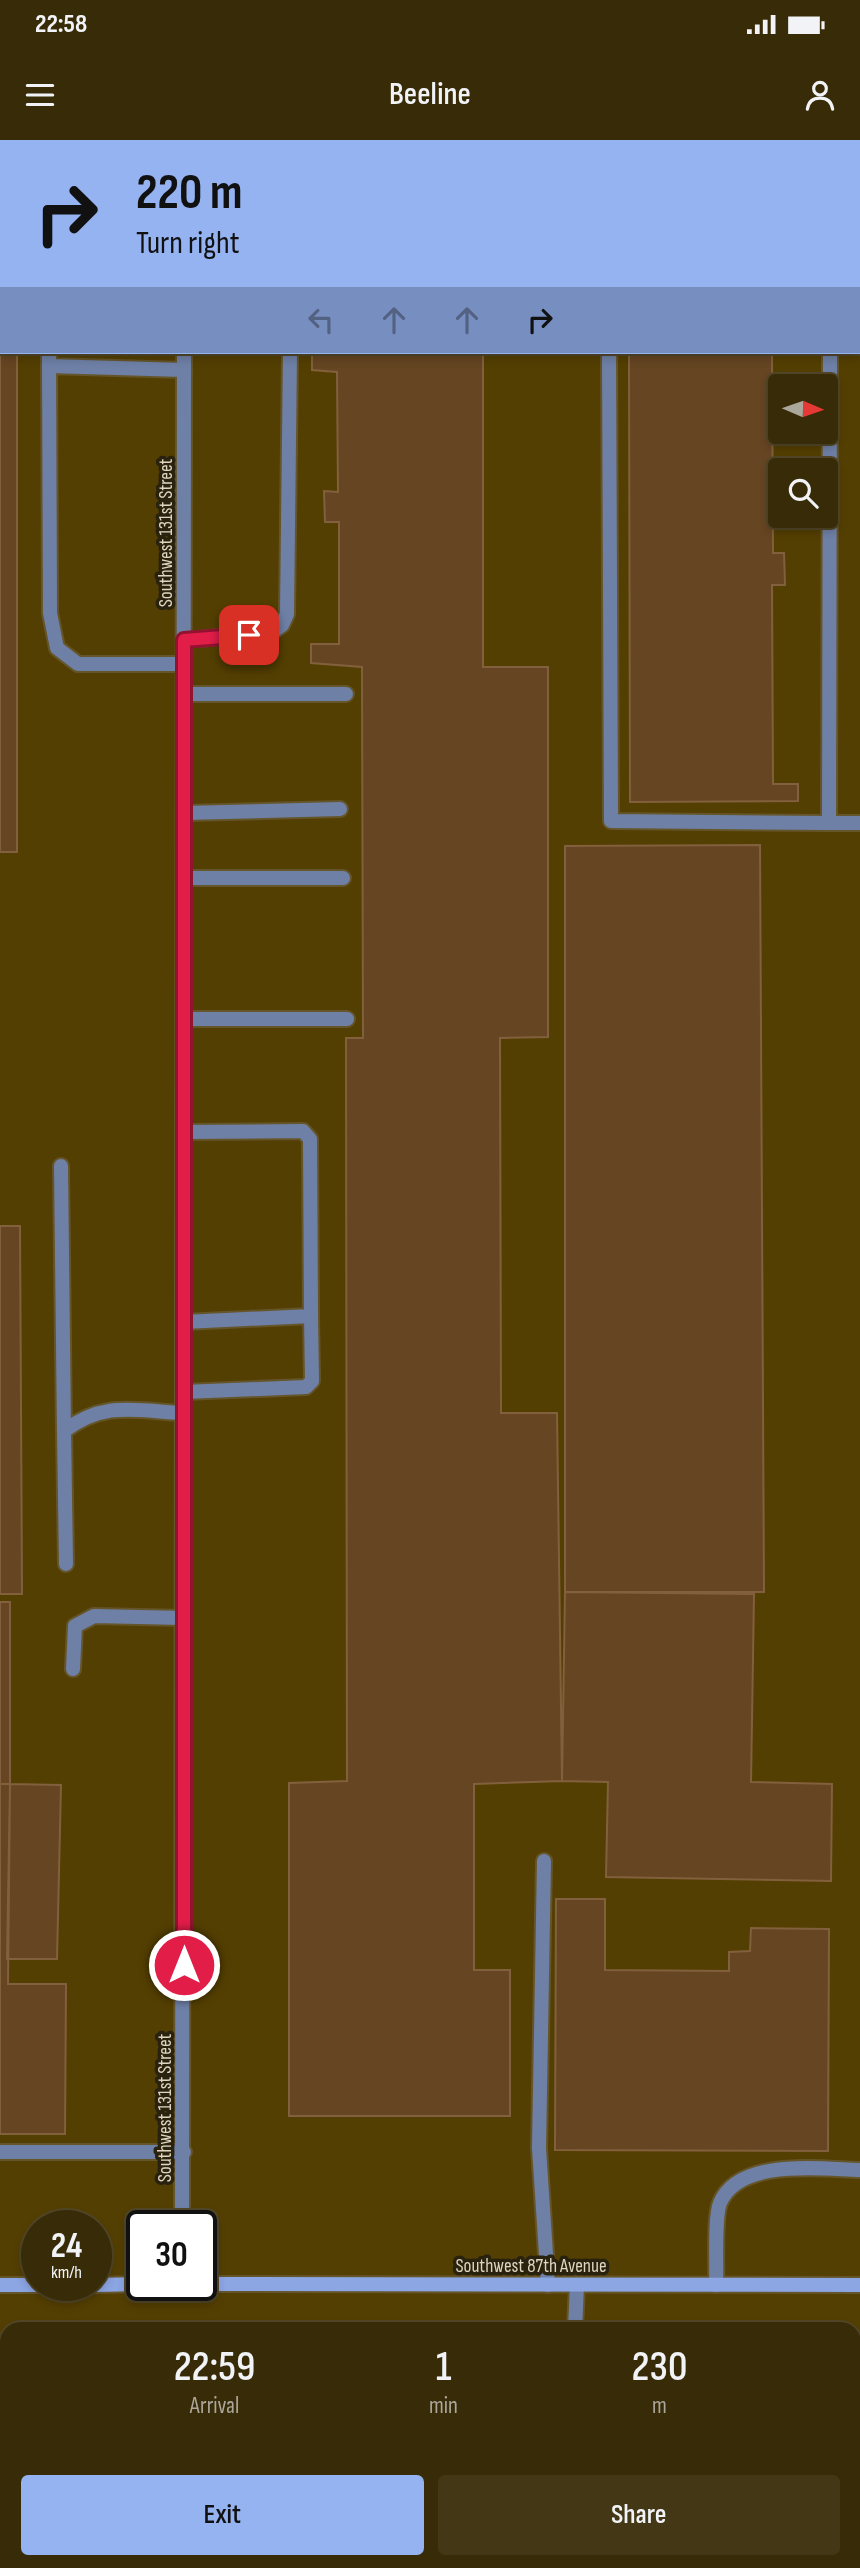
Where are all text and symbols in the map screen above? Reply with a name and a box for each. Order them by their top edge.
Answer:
text: 22:58 [35,9,87,40]
text: Beeline [389,75,471,114]
icon: menu [21,76,59,114]
icon: person [801,76,839,114]
text: 220 m [136,164,242,223]
icon: right [21,168,112,259]
text: Turn right [136,224,240,263]
icon: left [302,301,340,339]
icon: ahead [375,301,413,339]
icon: ahead [448,301,486,339]
icon: right [521,301,559,339]
north arrow [768,374,838,444]
map controls [768,374,838,528]
street label: Southwest 131st Street [155,458,178,607]
button: search [768,458,838,528]
pin [219,605,279,665]
icon: arrive [230,616,268,654]
position arrow [147,1928,221,2002]
street label: Southwest 131st Street [154,2033,177,2182]
speed limit sign: 30 [126,2210,217,2301]
text: 24 [51,2225,82,2268]
street label: Southwest 87th Avenue [455,2255,607,2278]
text: km/h [51,2262,82,2283]
text: 22:59 [174,2342,255,2393]
text: 1 [436,2342,451,2393]
text: 230 [632,2342,687,2393]
text: Arrival [190,2392,239,2420]
text: min [429,2392,458,2420]
text: m [652,2392,667,2420]
button: Exit [21,2475,424,2555]
button: Share [438,2475,840,2555]

